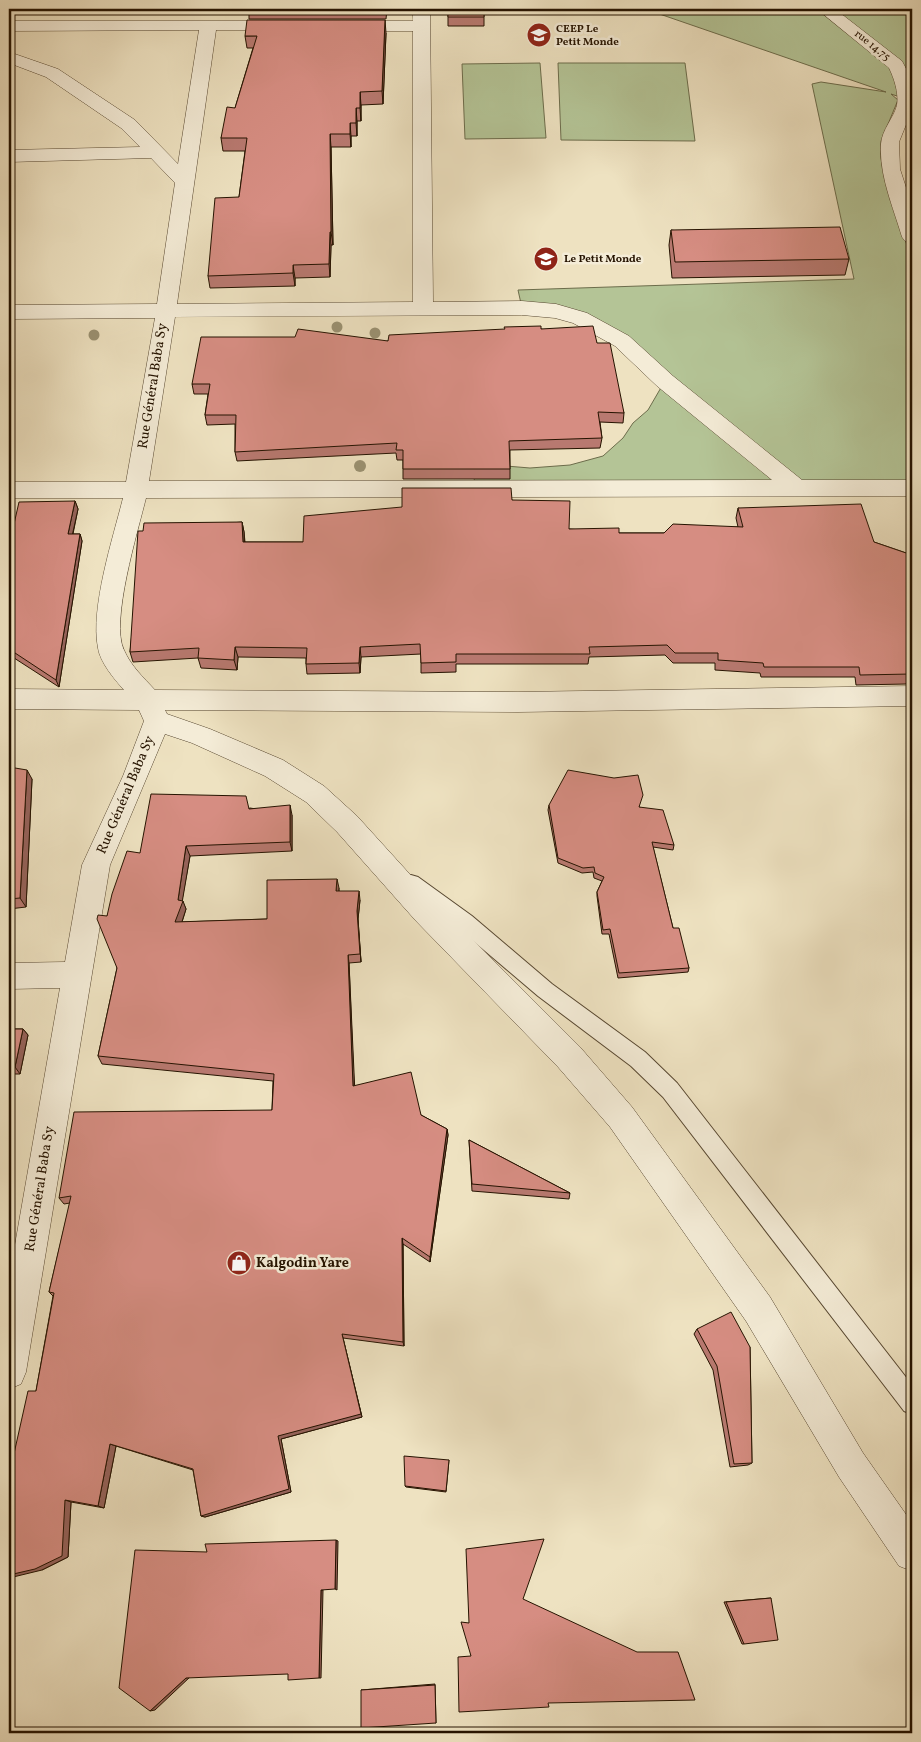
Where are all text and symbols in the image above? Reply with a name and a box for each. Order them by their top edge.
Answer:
school or university icon: CEEP Le Petit Monde [526,22,552,48]
place label: CEEP Le Petit Monde [556,22,619,50]
street label: rue 14.75 [851,27,893,65]
school or university icon: Le Petit Monde [533,246,559,272]
place label: Le Petit Monde [564,252,642,267]
street label: Rue Général Baba Sy [134,321,172,450]
street label: Rue Général Baba Sy [92,732,160,857]
street label: Rue Général Baba Sy [21,1124,59,1253]
shop icon: Kalgodin Yare [226,1250,252,1276]
place label: Kalgodin Yare [256,1254,349,1273]

